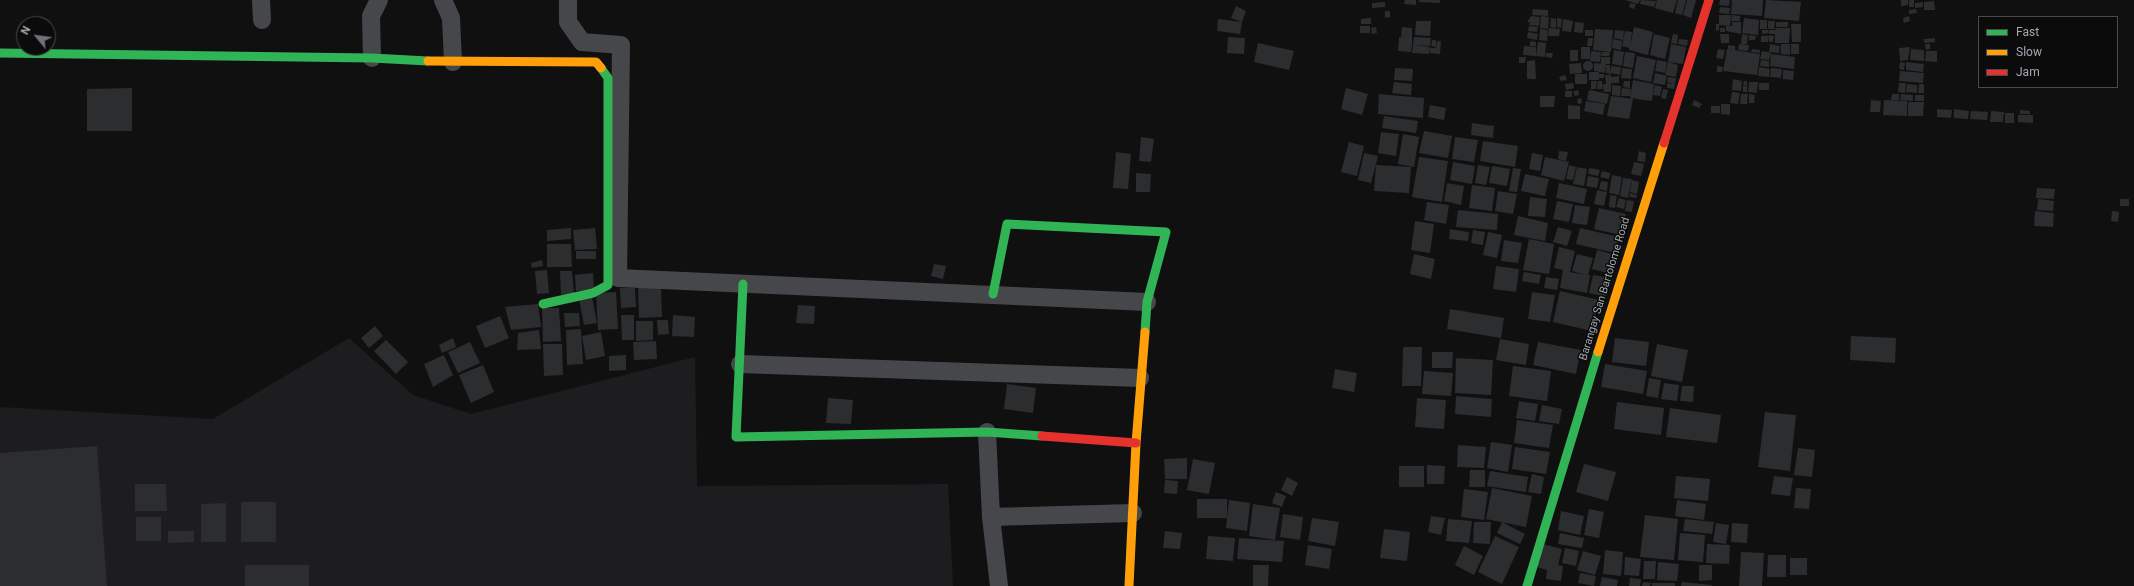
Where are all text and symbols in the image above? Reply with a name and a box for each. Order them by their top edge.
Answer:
north arrow [16,16,56,56]
legend [1978,16,2118,88]
text: N [18,24,34,37]
text: Fast [2016,25,2039,39]
text: Slow [2016,45,2042,59]
text: Jam [2016,65,2040,79]
street label: Barangay San Bartolome Road [1577,216,1633,362]

